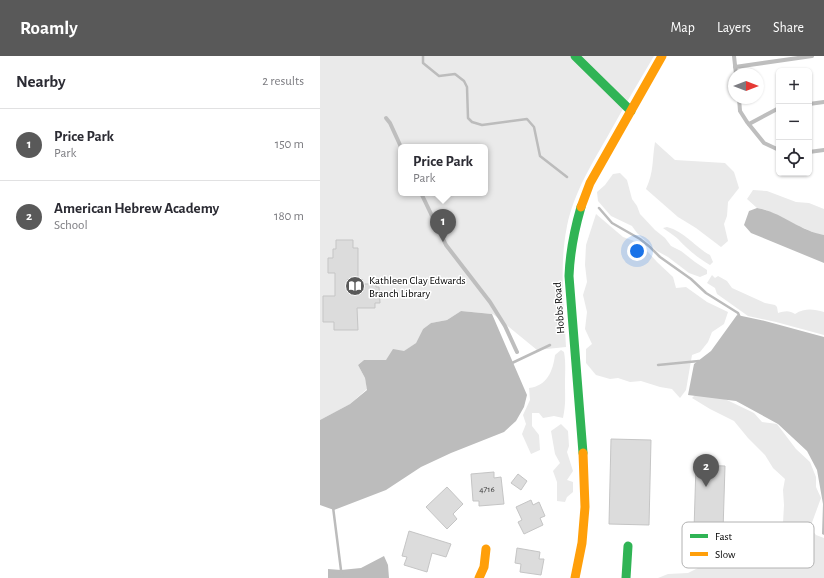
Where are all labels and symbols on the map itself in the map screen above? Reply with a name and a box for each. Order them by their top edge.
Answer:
north arrow [728,68,764,104]
pin: 1 [430,209,456,242]
your location [627,241,647,261]
library icon: Kathleen Clay Edwards Branch Library [344,275,366,297]
place label: Kathleen Clay Edwards Branch Library [369,275,466,299]
street label: Hobbs Road [552,281,566,334]
pin: 2 [693,454,719,487]
house number: 4716 [479,485,495,494]
legend [682,522,814,568]
text: Fast [715,531,733,542]
text: Slow [715,549,736,560]

